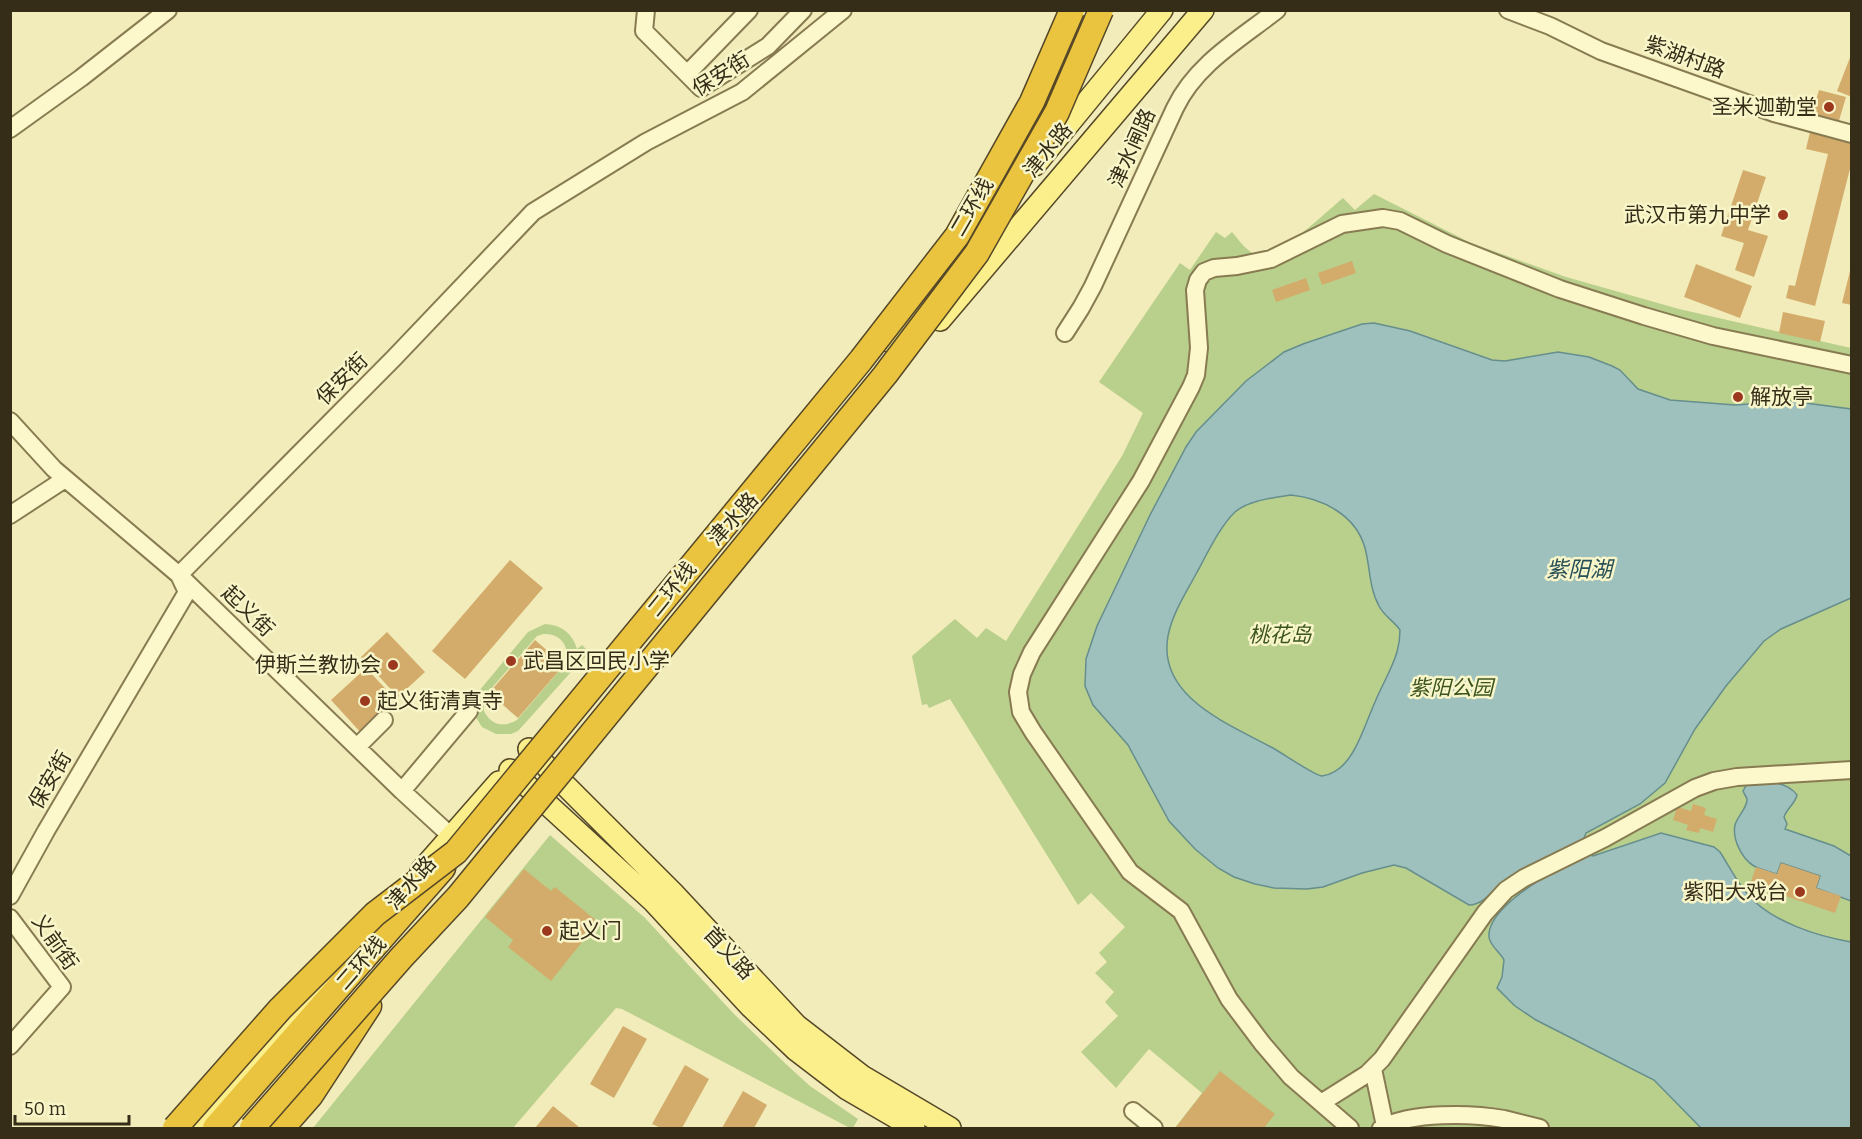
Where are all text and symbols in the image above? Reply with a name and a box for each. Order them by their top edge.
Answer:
street label: 紫湖村路 [1641,30,1729,84]
street label: 保安街 [687,46,755,102]
place label: 圣米迦勒堂 [1712,94,1817,120]
marker: 圣米迦勒堂 [1822,100,1836,114]
street label: 津水闸路 [1103,104,1161,192]
street label: 津水路 [1018,117,1078,183]
street label: 二环线 [945,173,999,241]
place label: 武汉市第九中学 [1624,202,1771,228]
marker: 武汉市第九中学 [1776,208,1790,222]
street label: 保安街 [311,348,373,410]
place label: 解放亭 [1750,384,1813,410]
marker: 解放亭 [1731,390,1745,404]
street label: 津水路 [702,487,764,551]
street label: 二环线 [642,556,702,622]
water label: 紫阳湖 [1546,556,1615,583]
street label: 起义街 [216,580,280,642]
park label: 桃花岛 [1249,622,1312,648]
place label: 武昌区回民小学 [523,648,670,674]
place label: 伊斯兰教协会 [255,652,381,678]
marker: 武昌区回民小学 [504,654,518,668]
marker: 伊斯兰教协会 [386,658,400,672]
park label: 紫阳公园 [1409,675,1496,701]
place label: 起义街清真寺 [377,688,503,714]
marker: 起义街清真寺 [358,694,372,708]
street label: 保安街 [23,746,77,814]
street label: 津水路 [381,851,441,915]
place label: 紫阳大戏台 [1683,879,1788,905]
marker: 紫阳大戏台 [1793,885,1807,899]
street label: 义前街 [26,909,84,975]
place label: 起义门 [559,918,622,944]
street label: 首义路 [698,921,760,985]
marker: 起义门 [540,924,554,938]
street label: 二环线 [331,931,391,995]
scale bar [15,1088,129,1126]
text: 50 m [24,1098,66,1120]

